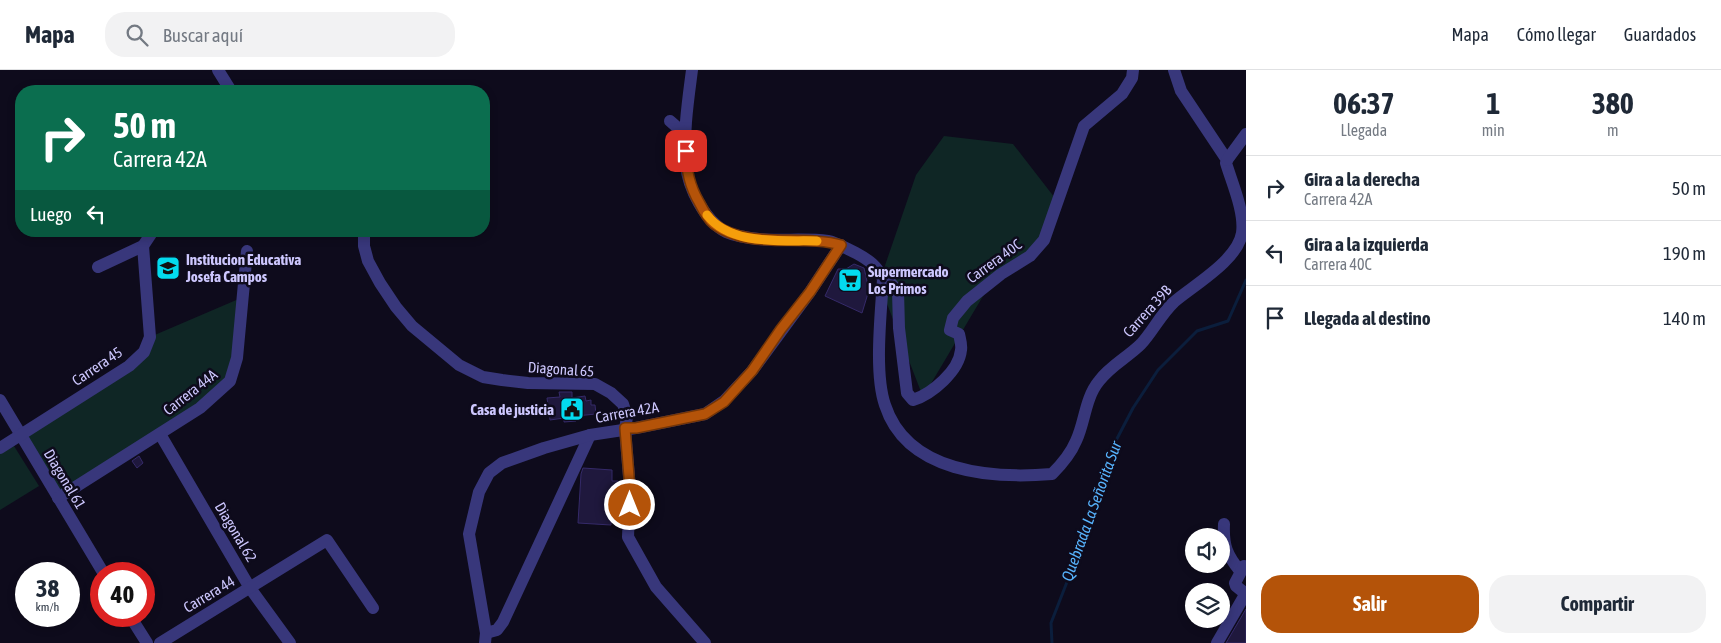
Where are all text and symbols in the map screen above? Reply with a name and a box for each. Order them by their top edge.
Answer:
search box [105,12,455,57]
text: Mapa [25,21,75,48]
icon: search [123,21,151,49]
text: Buscar aquí [163,24,243,46]
text: Mapa [1451,24,1489,45]
text: Cómo llegar [1517,24,1596,45]
text: Guardados [1624,24,1696,45]
text: 06:37 [1333,86,1395,120]
text: 1 [1486,86,1500,120]
text: 380 [1592,86,1634,120]
icon: right [30,105,95,170]
text: 50 m [113,105,176,145]
text: Llegada [1341,121,1387,139]
text: min [1482,121,1505,139]
text: m [1607,121,1619,139]
pin [665,130,707,172]
icon: arrive [672,137,700,165]
text: Carrera 42A [113,146,207,172]
text: Gira a la derecha [1304,168,1420,190]
icon: right [1261,174,1289,202]
text: 50 m [1672,177,1706,199]
text: Carrera 42A [1304,190,1372,208]
icon: left [82,200,110,228]
text: Luego [30,203,72,225]
text: Gira a la izquierda [1304,233,1429,255]
street label: Carrera 40C [963,235,1025,287]
icon: left [1261,239,1289,267]
text: 190 m [1663,242,1706,264]
place label: Institucion Educativa Josefa Campos [185,251,301,285]
school or university icon: Institucion Educativa Josefa Campos [155,255,181,281]
text: Carrera 40C [1304,255,1372,273]
place label: Supermercado Los Primos [868,263,949,297]
supermarket icon: Supermercado Los Primos [837,267,863,293]
street label: Carrera 39B [1119,282,1175,340]
icon: arrive [1261,304,1289,332]
text: Llegada al destino [1304,307,1431,329]
text: 140 m [1663,307,1706,329]
street label: Carrera 45 [69,343,125,389]
street label: Diagonal 65 [527,358,595,380]
street label: Carrera 44A [160,365,221,418]
public building icon: Casa de justicia [559,396,585,422]
street label: Carrera 42A [594,398,661,426]
place label: Casa de justicia [470,401,554,418]
water label: Quebrada La Señorita Sur [1057,437,1125,583]
street label: Diagonal 61 [41,446,89,512]
position arrow [603,478,655,530]
street label: Diagonal 62 [212,499,260,565]
map controls [1185,528,1230,628]
button: sound [1185,528,1230,573]
speed limit sign: 40 [90,562,155,627]
street label: Carrera 44 [180,572,238,616]
text: 38 [36,574,59,602]
button: Salir [1261,575,1479,633]
button: Compartir [1489,575,1706,633]
button: layers [1185,583,1230,628]
text: km/h [36,600,59,614]

